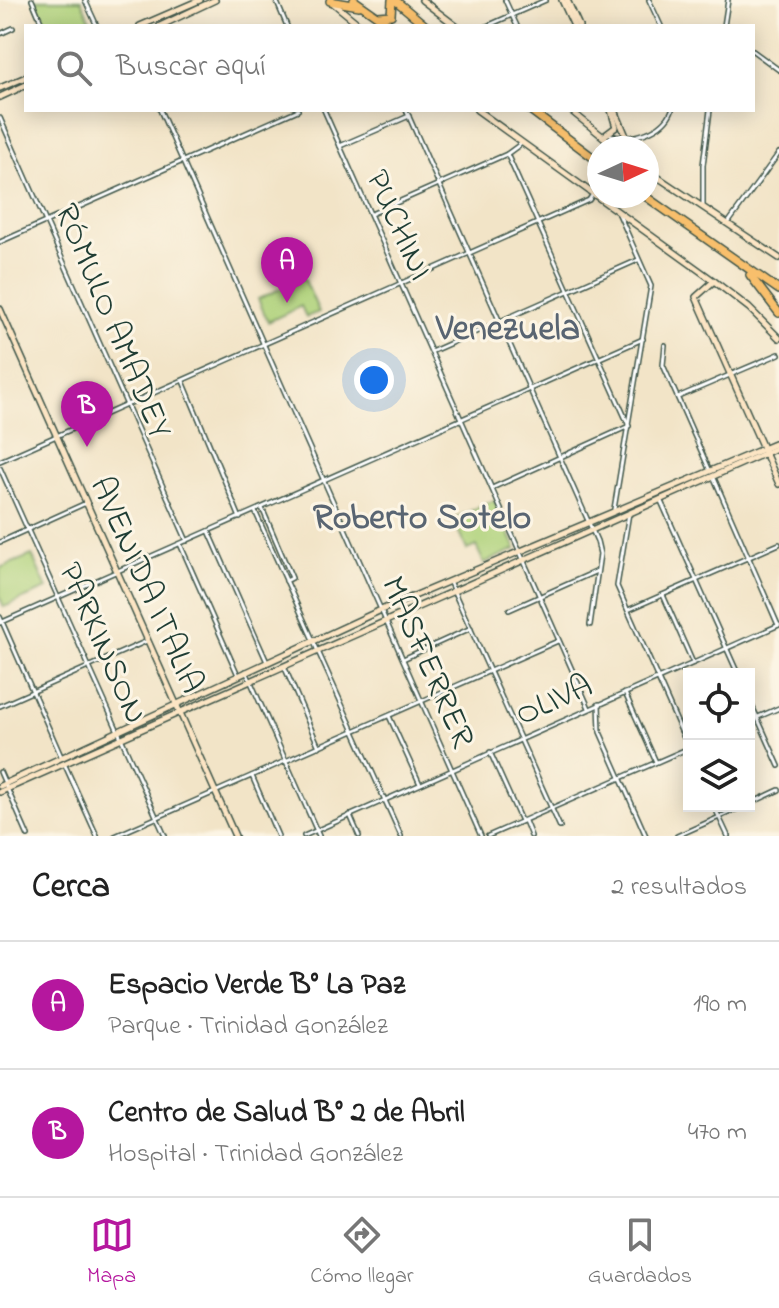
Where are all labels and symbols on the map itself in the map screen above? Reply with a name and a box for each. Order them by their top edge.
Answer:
north arrow [587,136,659,208]
street label: PUCHINI [351,162,444,289]
street label: RÓMULO AMADEY [39,196,183,447]
pin: A [261,237,313,303]
district label: Venezuela [435,304,580,357]
your location [354,360,394,400]
pin: B [61,381,113,447]
street label: AVENIDA ITALIA [75,469,216,702]
district label: Roberto Sotelo [313,493,531,546]
street label: PARKINSON [44,555,159,732]
street label: MASFERRER [366,569,486,757]
street label: OLIVA [508,663,601,741]

